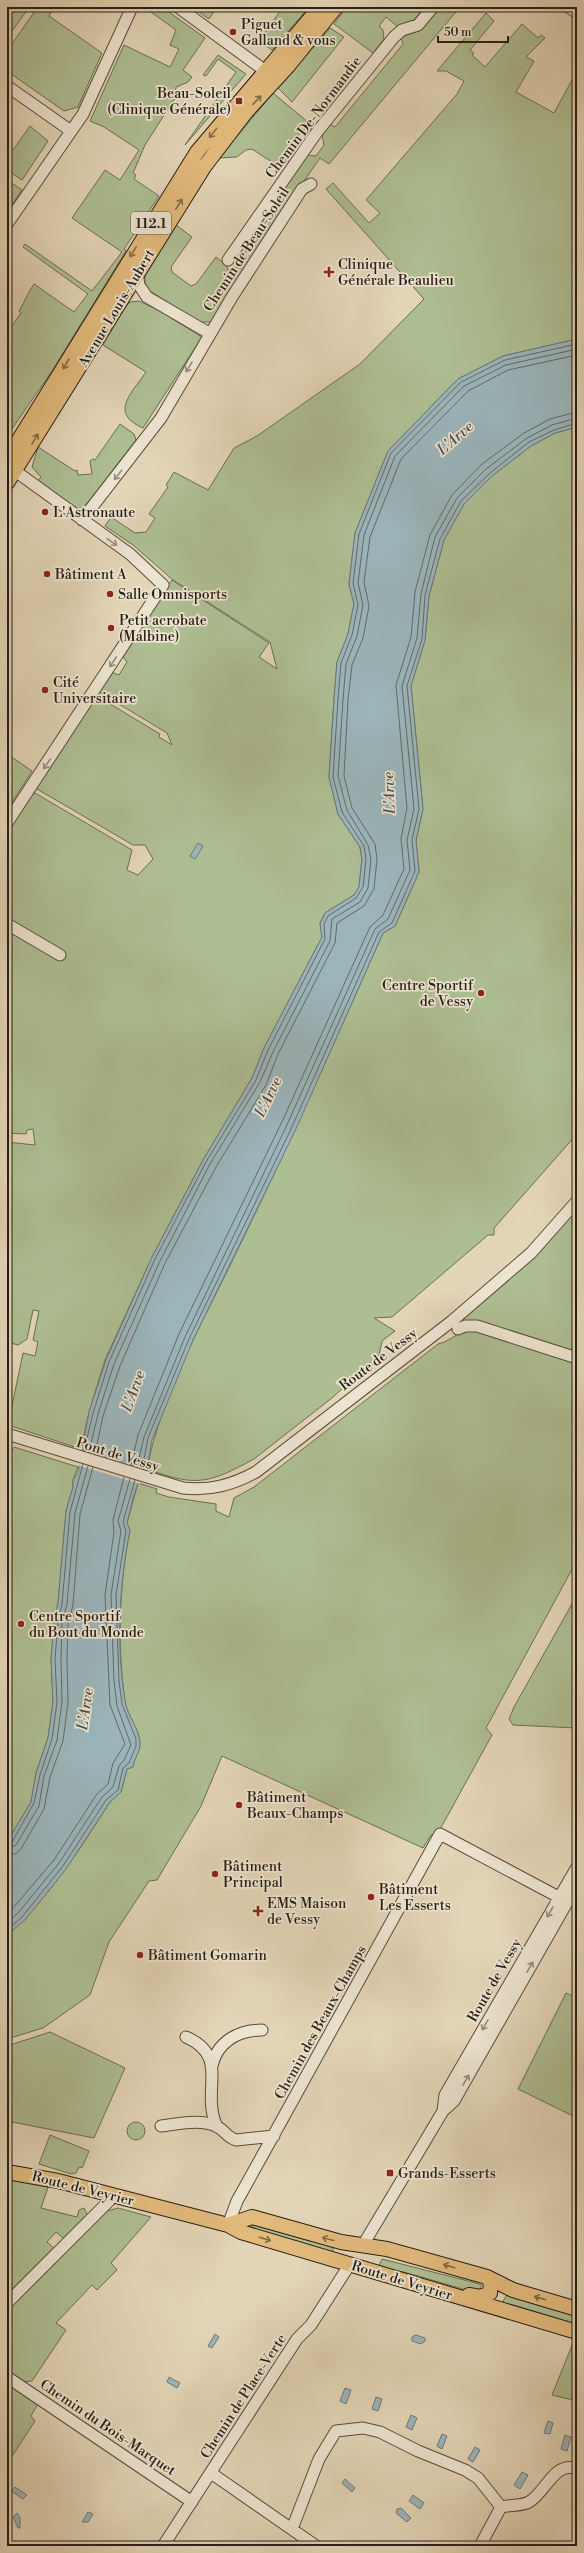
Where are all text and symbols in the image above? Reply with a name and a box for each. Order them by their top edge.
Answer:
place label: Piguet Galland & vous [241,16,336,50]
scale bar [438,18,508,44]
text: 50 m [444,25,472,40]
marker: Piguet Galland & vous [228,27,238,37]
street label: Chemin De-Normandie [262,53,366,182]
place label: Beau-Soleil (Clinique Générale) [107,85,231,119]
one-way arrow [252,95,262,105]
marker: Beau-Soleil (Clinique Générale) [234,96,244,106]
one-way arrow [208,127,217,138]
street label: Chemin de Beau-Soleil [200,184,294,315]
one-way arrow [176,198,184,210]
road number: 112.1 [131,212,171,234]
street label: Avenue Louis-Aubert [74,246,159,372]
one-way arrow [129,246,137,258]
place label: Clinique Générale Beaulieu [338,256,454,290]
marker: Clinique Générale Beaulieu [323,266,335,278]
one-way arrow [62,358,70,370]
one-way arrow [185,361,193,373]
water label: L'Arve [432,417,477,460]
one-way arrow [31,434,39,445]
one-way arrow [114,469,123,480]
place label: L'Astronaute [53,504,135,522]
marker: L'Astronaute [40,507,50,517]
one-way arrow [106,537,117,546]
place label: Bâtiment A [54,566,127,584]
marker: Bâtiment A [42,569,52,579]
place label: Salle Omnisports [118,586,227,604]
marker: Salle Omnisports [105,589,115,599]
place label: Petit acrobate (Malbine) [119,612,207,646]
marker: Petit acrobate (Malbine) [106,623,116,633]
one-way arrow [109,656,117,667]
place label: Cité Universitaire [53,674,136,708]
marker: Cité Universitaire [40,685,50,695]
one-way arrow [42,758,51,769]
water label: L'Arve [379,772,400,815]
place label: Centre Sportif de Vessy [382,977,474,1011]
marker: Centre Sportif de Vessy [476,988,486,998]
water label: L'Arve [250,1074,286,1121]
street label: Route de Vessy [336,1324,421,1395]
water label: L'Arve [117,1368,150,1415]
street label: Pont de Vessy [74,1434,162,1476]
place label: Centre Sportif du Bout du Monde [29,1608,144,1642]
marker: Centre Sportif du Bout du Monde [16,1619,26,1629]
water label: L'Arve [73,1687,98,1732]
place label: Bâtiment Beaux-Champs [246,1789,343,1823]
marker: Bâtiment Beaux-Champs [234,1800,244,1810]
place label: Bâtiment Principal [222,1858,283,1892]
marker: Bâtiment Principal [210,1869,220,1879]
place label: Bâtiment Les Esserts [378,1881,451,1915]
marker: Bâtiment Les Esserts [366,1892,376,1902]
place label: EMS Maison de Vessy [267,1895,347,1929]
marker: EMS Maison de Vessy [252,1905,264,1917]
one-way arrow [546,1906,554,1918]
street label: Route de Vessy [464,1935,526,2025]
street label: Chemin des Beaux-Champs [271,1942,371,2103]
place label: Bâtiment Gomarin [147,1947,268,1965]
marker: Bâtiment Gomarin [135,1950,145,1960]
one-way arrow [527,1962,535,1974]
one-way arrow [481,2019,489,2031]
one-way arrow [462,2074,470,2086]
place label: Grands-Esserts [398,2165,496,2183]
street label: Route de Veyrier [30,2168,136,2210]
marker: Grands-Esserts [385,2168,395,2178]
one-way arrow [322,2235,335,2242]
one-way arrow [258,2236,271,2243]
street label: Route de Veyrier [349,2257,454,2305]
one-way arrow [443,2262,456,2269]
one-way arrow [533,2294,546,2301]
street label: Chemin de Place-Verte [197,2331,291,2462]
street label: Chemin du Bois-Marquet [36,2376,179,2480]

